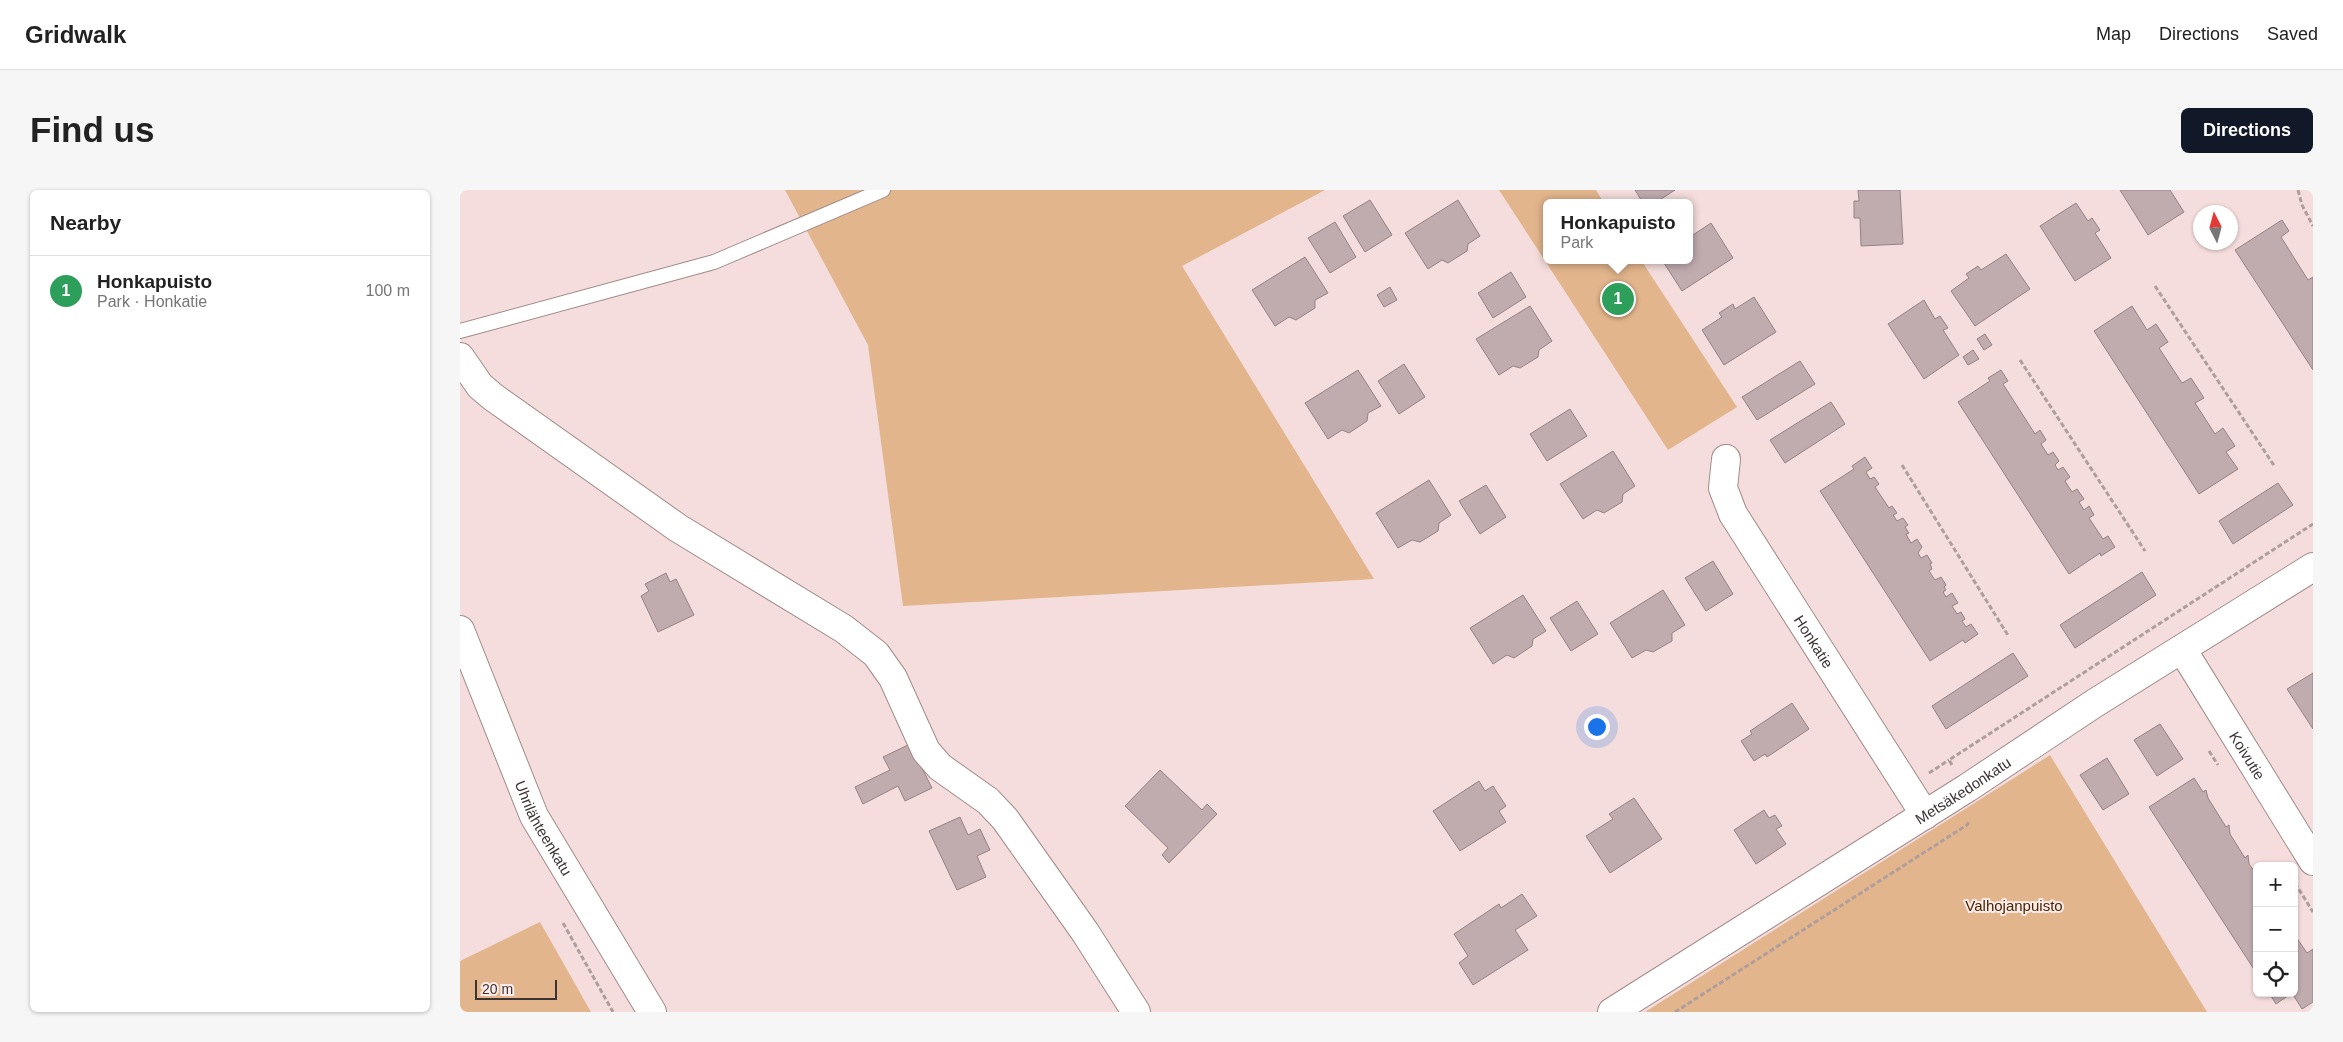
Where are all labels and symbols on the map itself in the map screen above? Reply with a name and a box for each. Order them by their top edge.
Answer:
north arrow [2193,205,2238,250]
pin: 1 [1602,280,1634,318]
street label: Honkatie [1791,612,1837,671]
your location [1584,714,1610,740]
street label: Koivutie [2226,728,2269,783]
street label: Metsäkedonkatu [1912,753,2014,827]
street label: Uhrilähteenkatu [512,778,576,878]
park label: Valhojanpuisto [1965,897,2063,914]
scale bar [475,977,558,1000]

